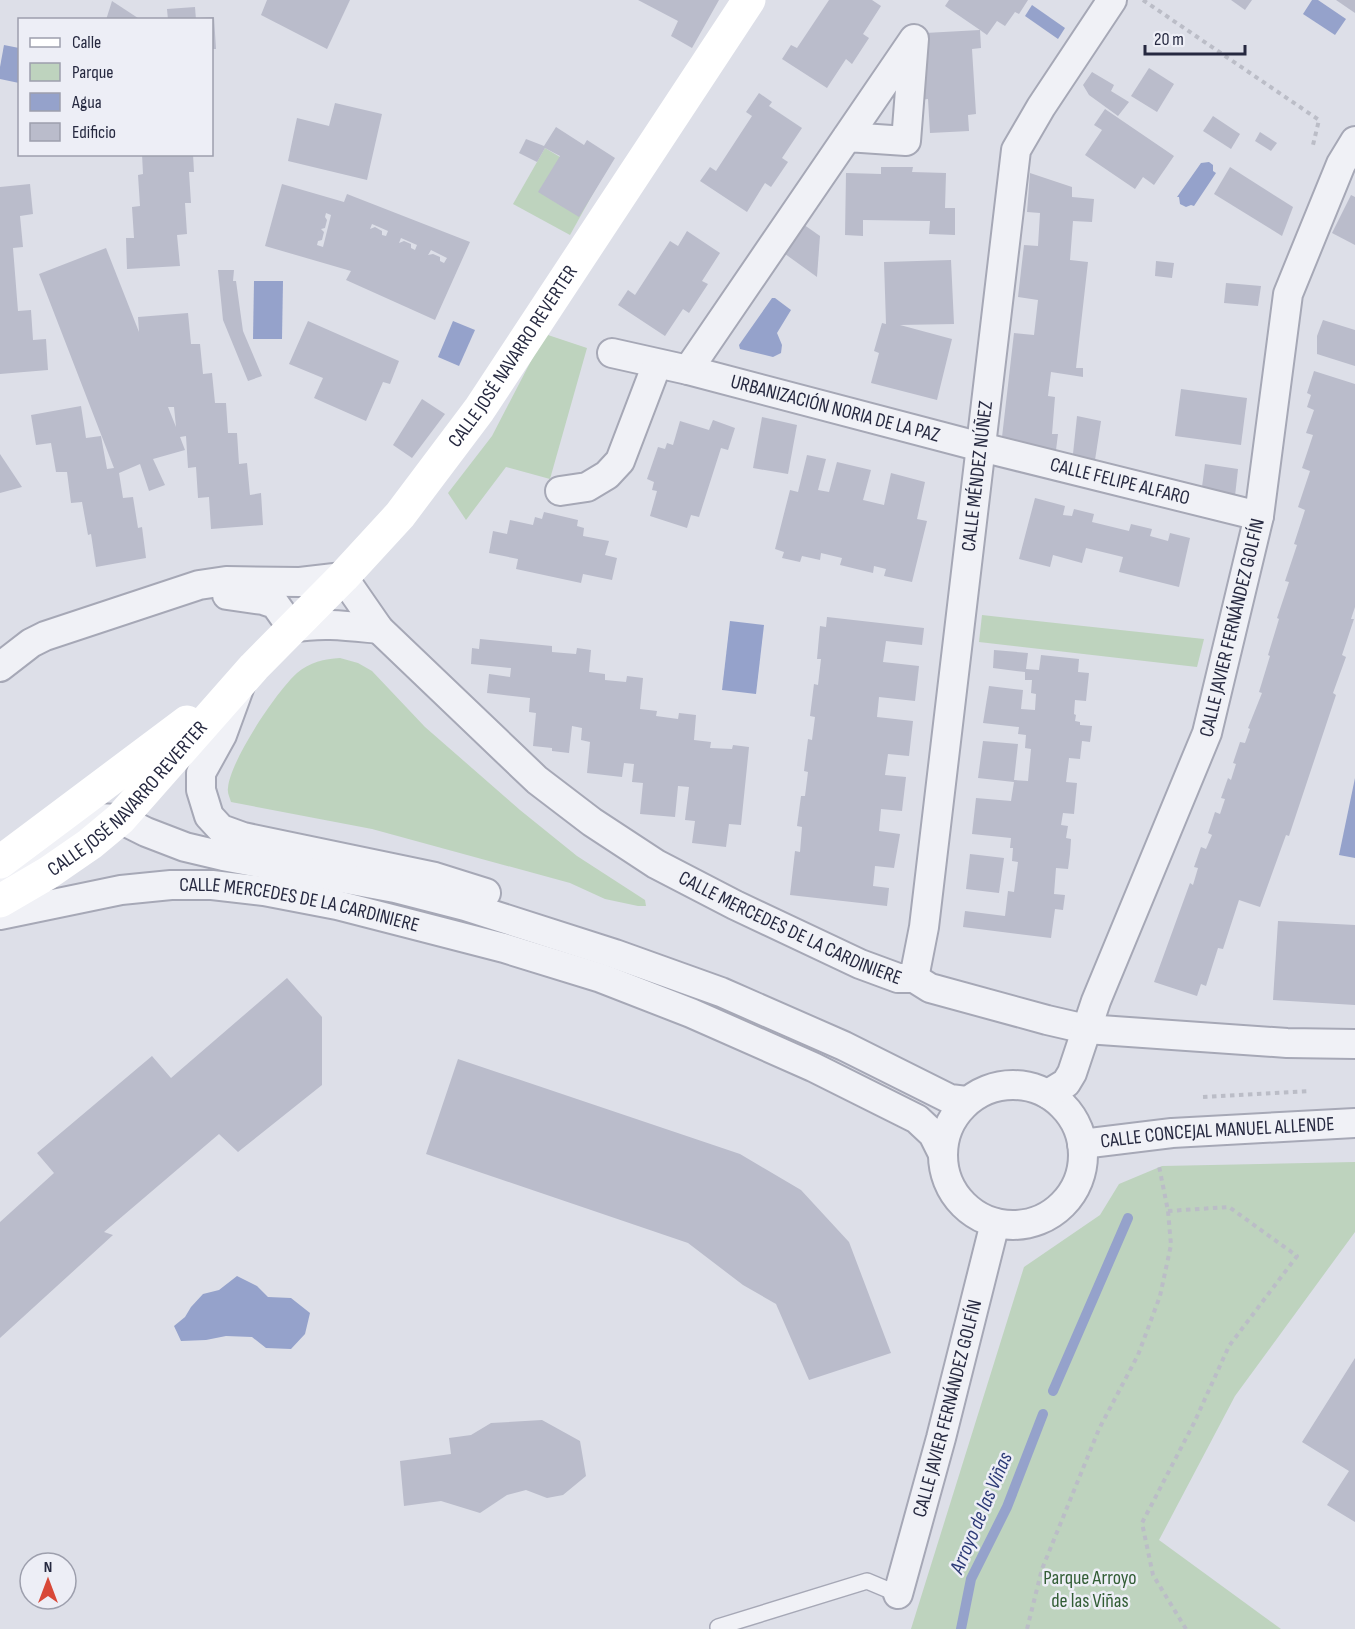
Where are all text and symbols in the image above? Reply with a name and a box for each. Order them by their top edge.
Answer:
legend [18,18,213,156]
scale bar [1145,18,1246,56]
text: 20 m [1154,29,1184,50]
text: Calle [72,32,101,53]
text: Parque [72,62,113,83]
text: Agua [71,92,102,113]
text: Edificio [72,122,116,143]
street label: CALLE JOSÉ NAVARRO REVERTER [443,261,583,452]
street label: URBANIZACIÓN NORIA DE LA PAZ [728,370,942,448]
street label: CALLE MÉNDEZ NÚÑEZ [957,400,998,553]
street label: CALLE FELIPE ALFARO [1048,453,1192,510]
street label: CALLE JAVIER FERNÁNDEZ GOLFÍN [1194,516,1270,739]
street label: CALLE JOSÉ NAVARRO REVERTER [43,716,213,882]
street label: CALLE MERCEDES DE LA CARDINIERE [674,866,905,990]
street label: CALLE MERCEDES DE LA CARDINIERE [179,873,422,938]
street label: CALLE CONCEJAL MANUEL ALLENDE [1099,1112,1335,1154]
street label: CALLE JAVIER FERNÁNDEZ GOLFÍN [908,1297,987,1520]
water label: Arroyo de las Viñas [944,1448,1018,1578]
north arrow [18,1551,78,1611]
text: N [44,1558,52,1577]
park label: Parque Arroyo de las Viñas [1043,1566,1137,1613]

